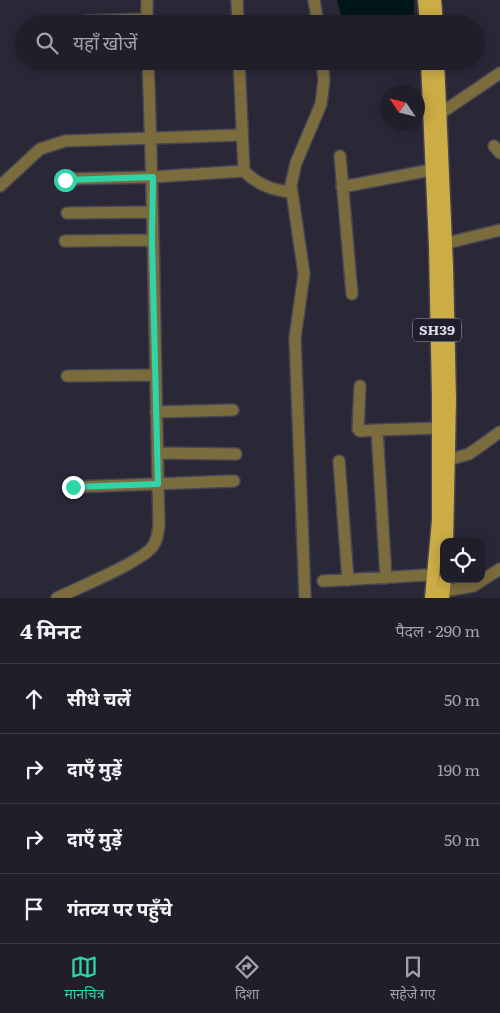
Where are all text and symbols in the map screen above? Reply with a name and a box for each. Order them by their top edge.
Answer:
search box [15,15,485,70]
text: यहाँ खोजें [73,28,137,56]
icon: search [33,29,61,57]
north arrow [380,85,425,130]
route start [54,169,77,192]
road number: SH39 [413,318,461,342]
route end [62,476,85,499]
map controls [440,538,485,583]
button: locate [440,538,485,583]
text: 4 मिनट [20,614,81,645]
text: पैदल · 290 m [395,618,480,642]
text: सीधे चलें [67,684,131,712]
icon: ahead [20,685,48,713]
text: 50 m [444,687,480,711]
text: दाएँ मुड़ें [67,754,122,782]
icon: right [20,755,48,783]
text: 190 m [437,757,480,781]
text: दाएँ मुड़ें [67,824,122,852]
icon: right [20,825,48,853]
text: 50 m [444,827,480,851]
text: गंतव्य पर पहुँचे [67,894,172,922]
icon: arrive [20,895,48,923]
tab: मानचित्र [64,953,104,1005]
tab: दिशा [233,953,261,1005]
tab: सहेजे गए [390,953,436,1005]

